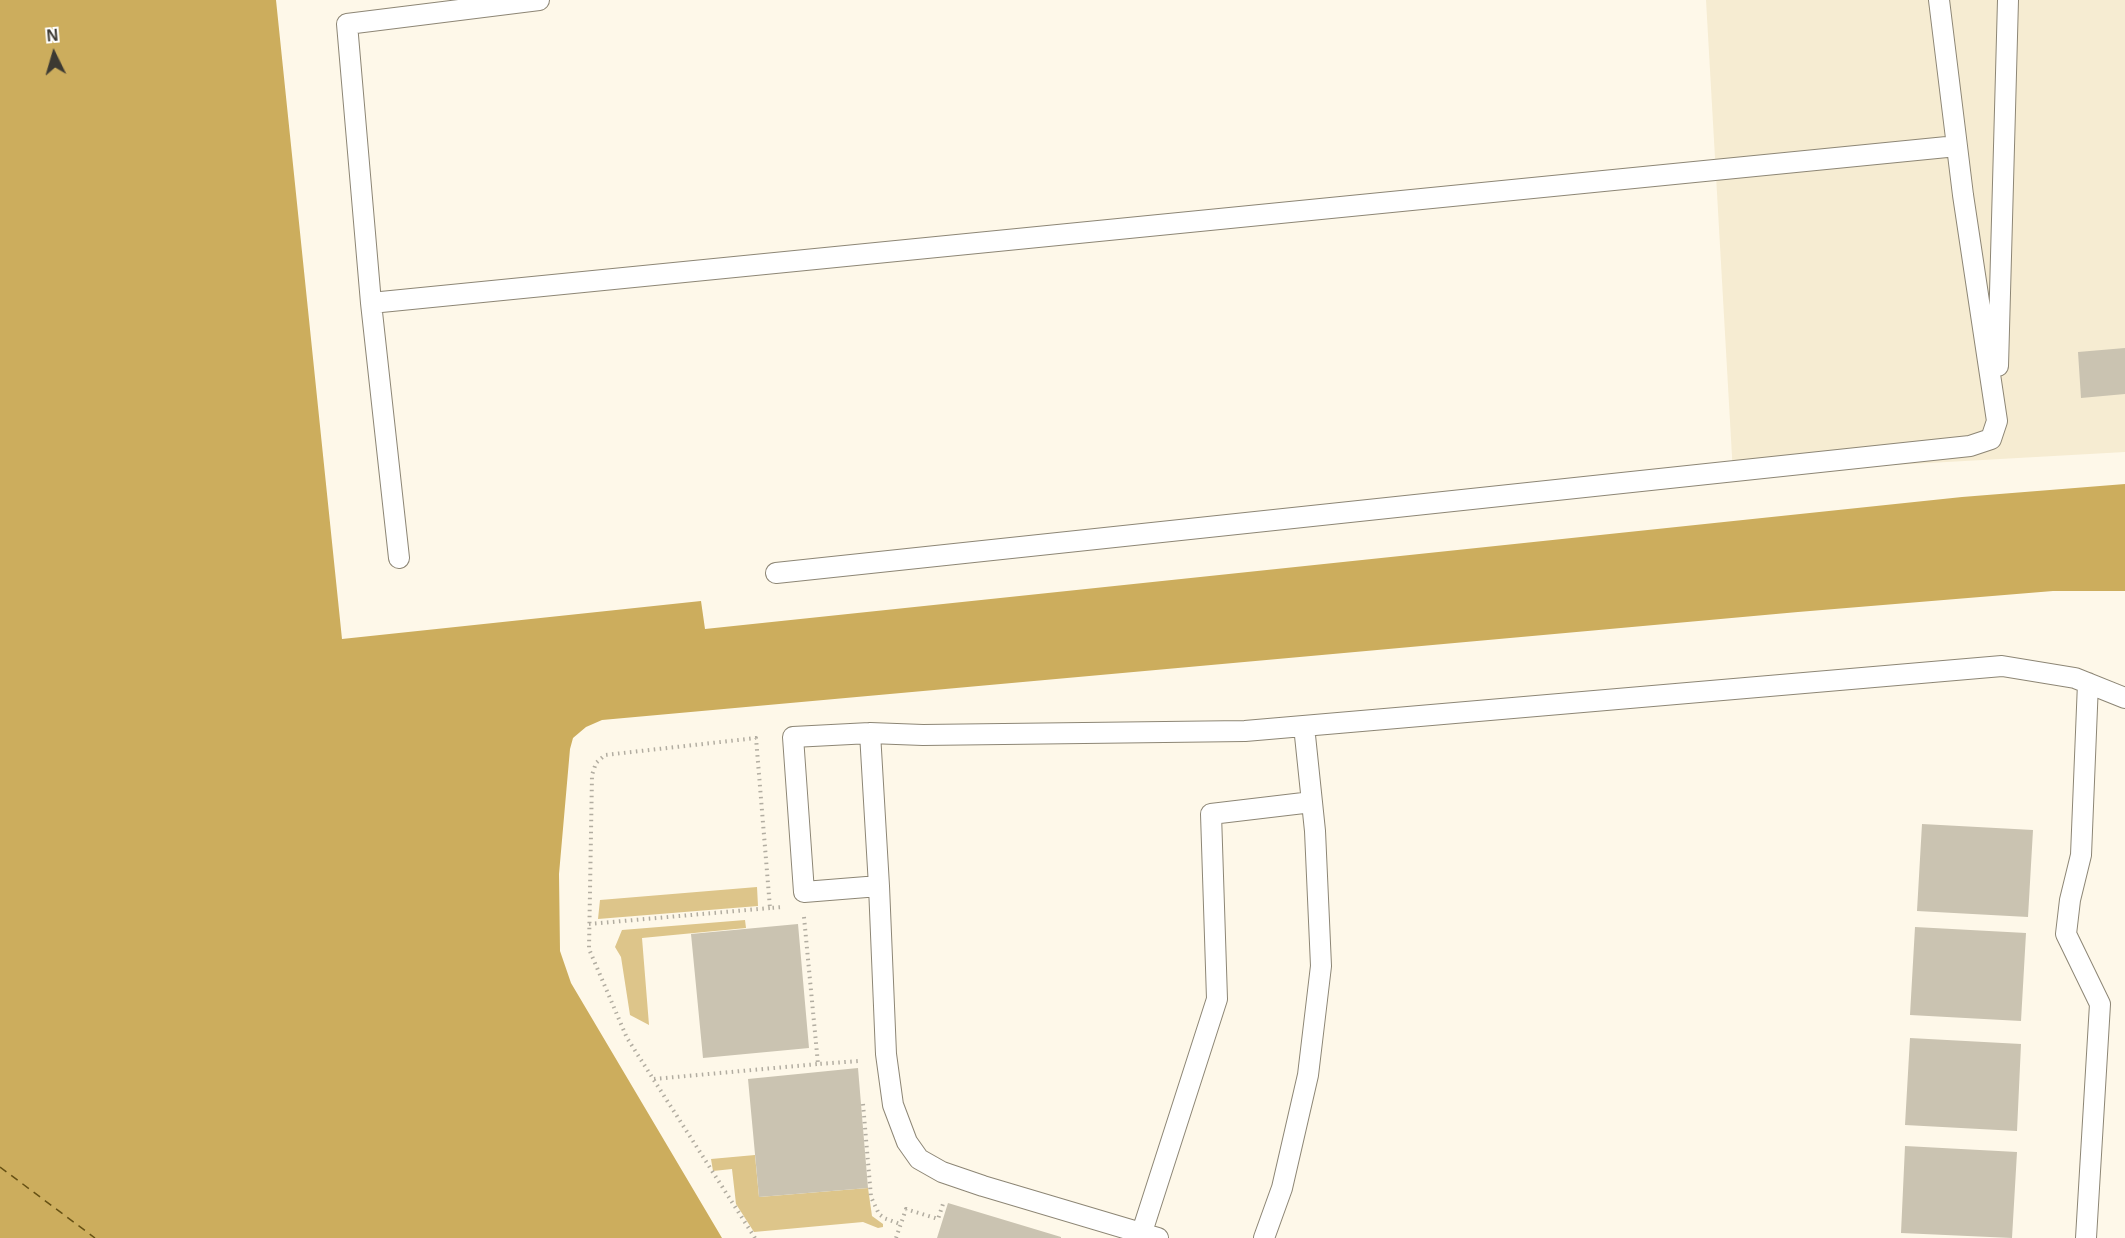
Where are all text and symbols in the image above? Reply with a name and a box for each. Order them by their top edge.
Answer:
north arrow [24,24,84,84]
text: N [46,27,59,45]

